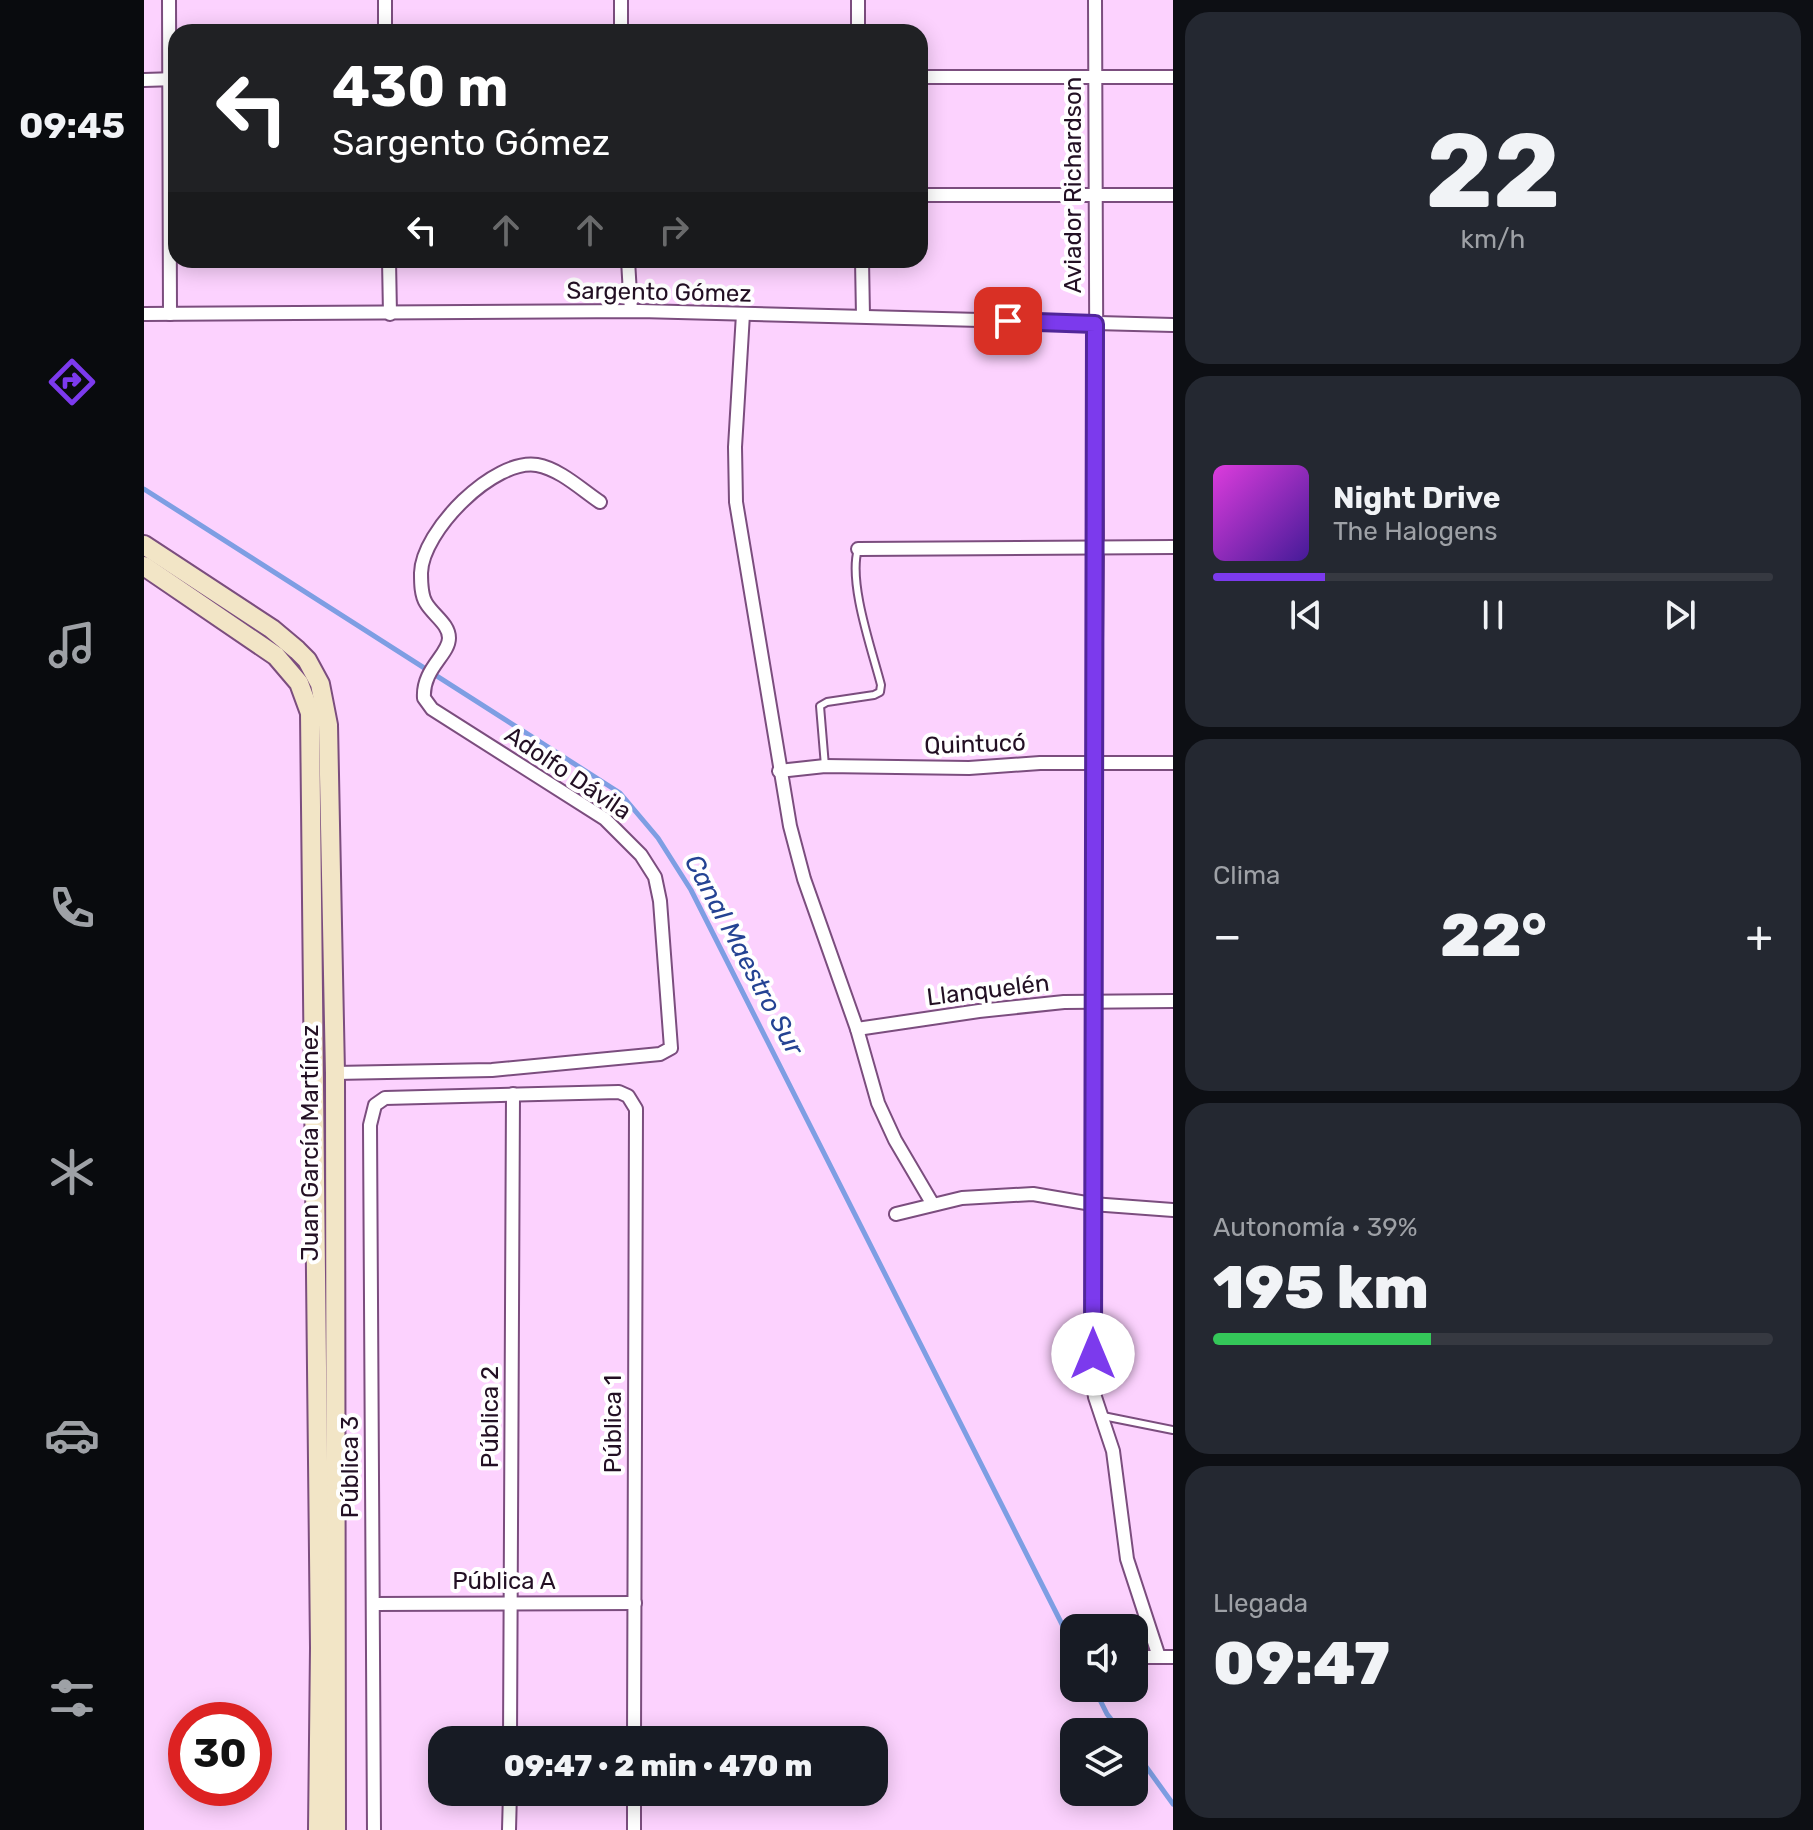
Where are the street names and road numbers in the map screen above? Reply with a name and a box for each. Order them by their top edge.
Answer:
street label: Aviador Richardson [1059,77,1087,293]
street label: Sargento Gómez [566,276,752,308]
street label: Adolfo Dávila [500,721,636,825]
street label: Quintucó [924,728,1026,760]
street label: Llanquelén [925,969,1051,1011]
street label: Juan García Martínez [296,1025,324,1261]
street label: Pública 2 [476,1366,504,1468]
street label: Pública 1 [599,1375,627,1473]
street label: Pública 3 [336,1416,364,1518]
street label: Pública A [452,1567,556,1595]

